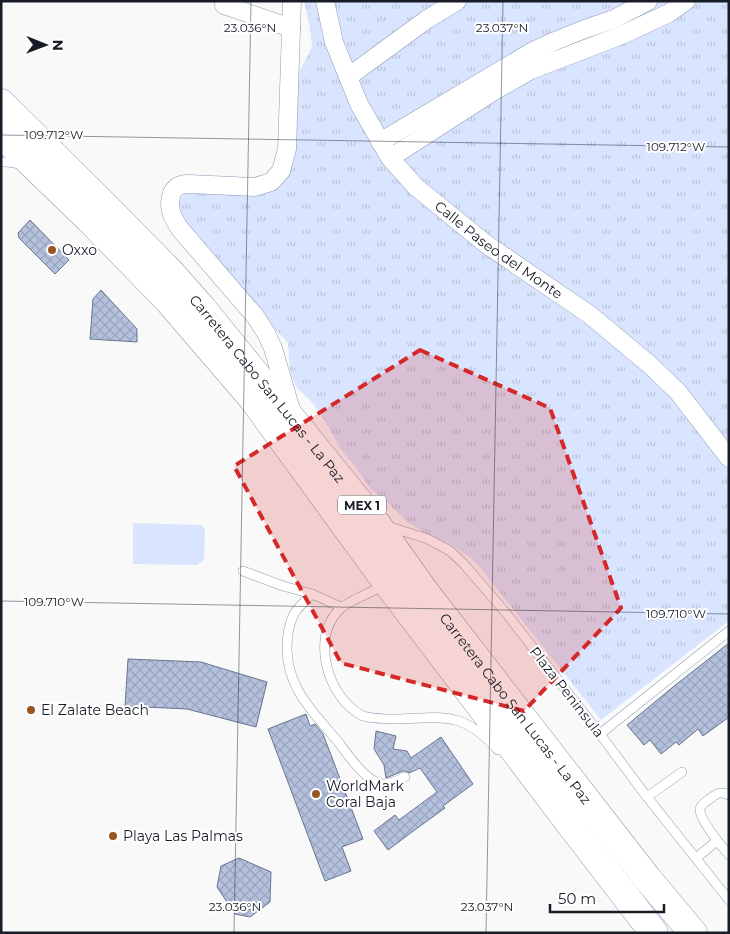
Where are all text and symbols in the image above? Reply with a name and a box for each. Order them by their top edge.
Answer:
north arrow [20,20,70,70]
text: 23.036°N [224,20,276,35]
text: 23.037°N [476,20,528,35]
text: N [49,39,67,51]
text: 109.712°W [25,127,83,142]
text: 109.712°W [647,139,705,154]
street label: Calle Paseo del Monte [431,197,566,303]
place label: Oxxo [62,241,97,259]
marker: Oxxo [46,244,58,256]
street label: Carretera Cabo San Lucas - La Paz [185,291,349,487]
road number: MEX 1 [338,496,386,514]
text: 109.710°W [24,594,84,609]
text: 109.710°W [646,606,706,621]
street label: Carretera Cabo San Lucas - La Paz [436,609,595,808]
street label: Plaza Peninsula [526,643,608,741]
place label: El Zalate Beach [41,701,149,719]
marker: El Zalate Beach [25,704,37,716]
place label: WorldMark Coral Baja [326,777,404,811]
marker: WorldMark Coral Baja [310,788,322,800]
place label: Playa Las Palmas [123,827,243,845]
marker: Playa Las Palmas [107,830,119,842]
scale bar [550,882,664,914]
text: 50 m [558,889,596,908]
text: 23.036°N [209,899,261,914]
text: 23.037°N [461,899,513,914]

